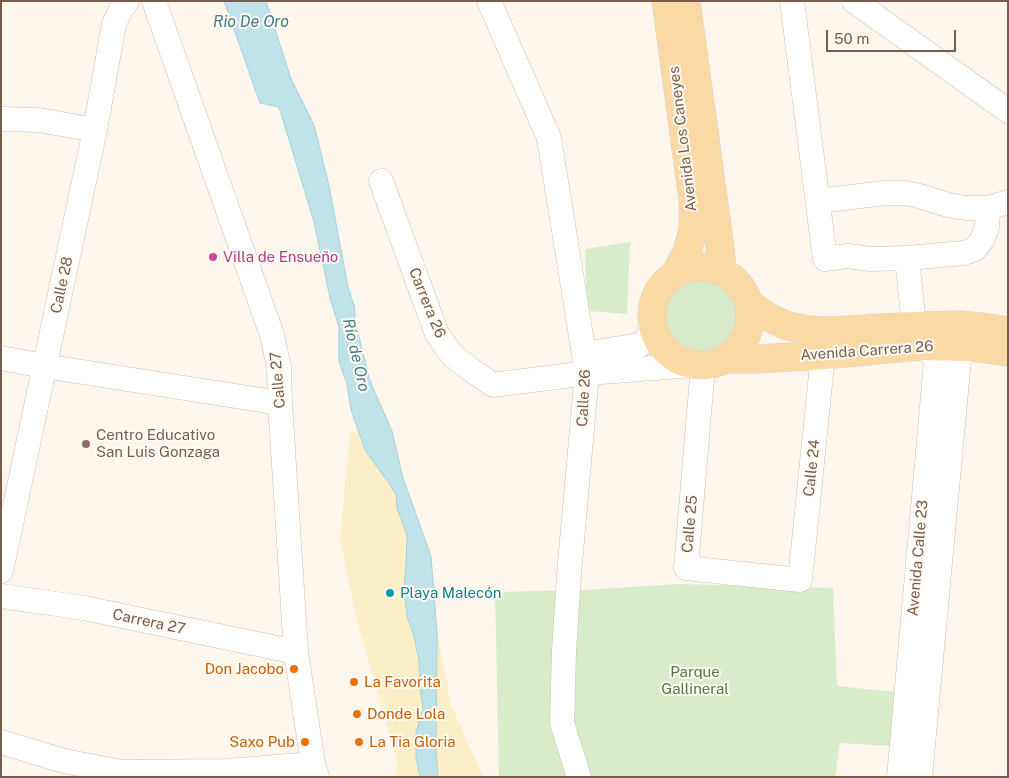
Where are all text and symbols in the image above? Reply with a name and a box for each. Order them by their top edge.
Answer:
water label: Rio De Oro [213,12,289,32]
scale bar [829,20,959,52]
text: 50 m [834,30,869,47]
street label: Avenida Los Caneyes [665,65,701,213]
place label: Villa de Ensueño [223,248,338,266]
marker: Villa de Ensueño [207,251,219,263]
street label: Calle 28 [47,255,77,315]
street label: Carrera 26 [405,265,449,341]
water label: Río de Oro [338,317,374,393]
street label: Avenida Carrera 26 [800,337,934,365]
street label: Calle 27 [267,351,289,409]
street label: Calle 26 [574,369,594,427]
place label: Centro Educativo San Luis Gonzaga [96,426,220,461]
marker: Centro Educativo San Luis Gonzaga [80,438,92,450]
street label: Calle 24 [800,438,824,498]
street label: Calle 25 [679,494,701,554]
street label: Avenida Calle 23 [904,499,932,617]
place label: Playa Malecón [400,584,501,602]
marker: Playa Malecón [384,587,396,599]
street label: Carrera 27 [111,605,187,639]
place label: Don Jacobo [205,660,284,678]
marker: Don Jacobo [288,663,300,675]
park label: Parque Gallineral [661,663,729,698]
place label: La Favorita [364,673,441,691]
marker: La Favorita [348,676,360,688]
place label: Donde Lola [367,705,445,723]
marker: Donde Lola [351,708,363,720]
place label: Saxo Pub [229,733,295,751]
place label: La Tia Gloria [369,733,455,751]
marker: Saxo Pub [299,736,311,748]
marker: La Tia Gloria [353,736,365,748]

